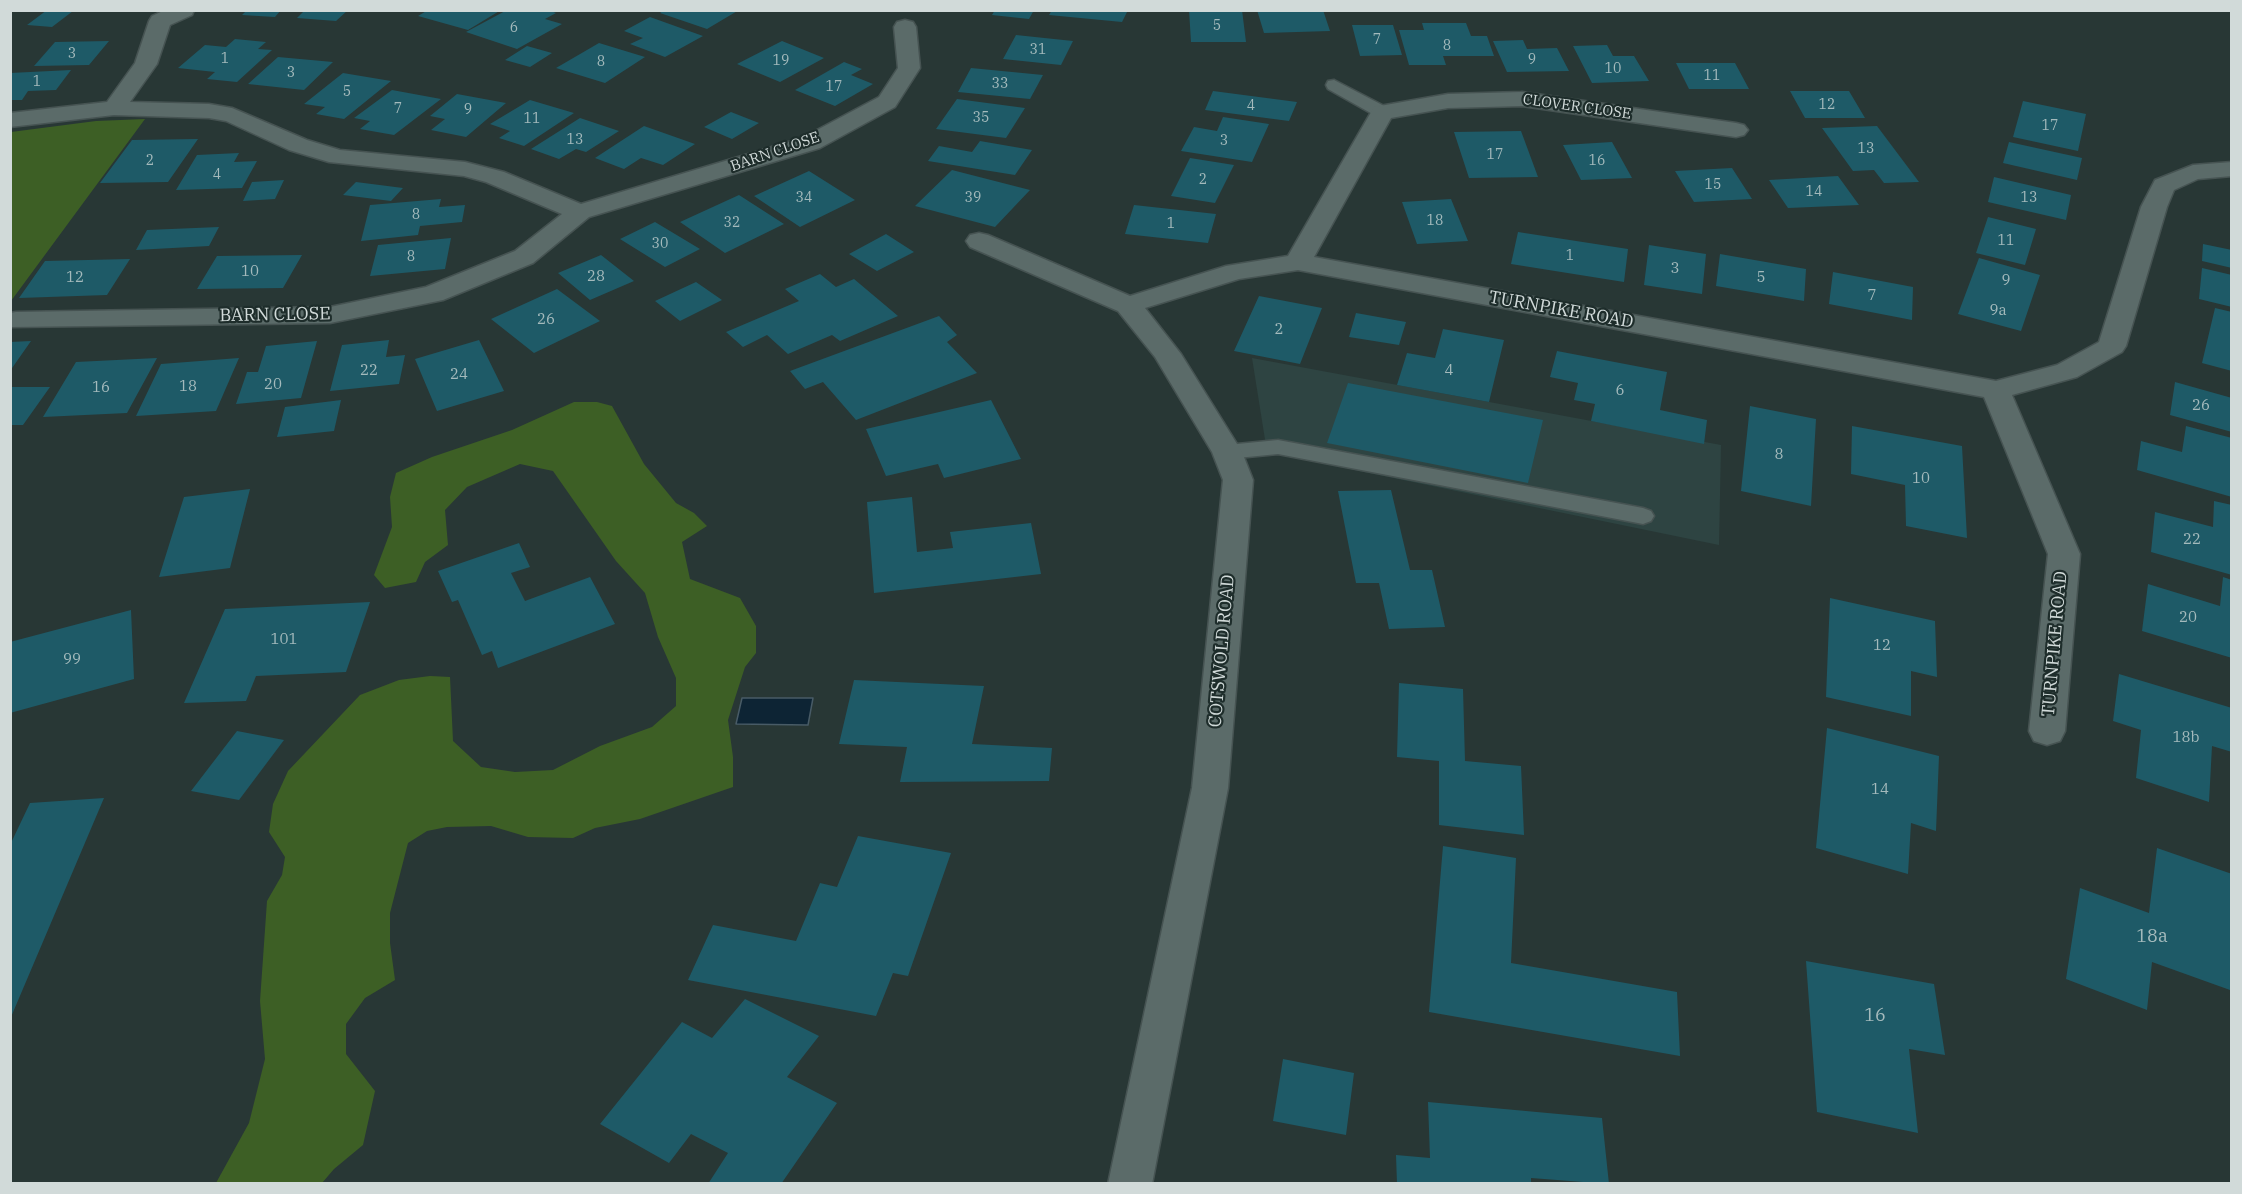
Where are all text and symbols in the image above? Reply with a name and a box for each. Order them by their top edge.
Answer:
house number: 5 [1213,18,1221,34]
house number: 6 [510,20,518,36]
house number: 7 [1373,32,1381,48]
house number: 8 [1443,38,1451,54]
house number: 31 [1030,42,1046,58]
house number: 3 [68,46,76,62]
house number: 1 [221,51,229,67]
house number: 9 [1528,52,1536,68]
house number: 19 [773,53,789,69]
house number: 8 [597,54,605,70]
house number: 10 [1605,61,1621,77]
house number: 3 [287,65,295,81]
house number: 11 [1704,68,1720,84]
house number: 1 [33,74,41,90]
house number: 33 [992,76,1008,92]
house number: 17 [826,79,842,95]
house number: 5 [343,84,351,100]
street label: CLOVER CLOSE [1522,90,1632,124]
house number: 12 [1819,97,1835,113]
house number: 4 [1247,98,1255,114]
house number: 7 [394,101,402,117]
house number: 9 [464,102,472,118]
house number: 35 [973,110,989,126]
house number: 11 [524,111,540,127]
house number: 17 [2042,118,2058,134]
street label: BARN CLOSE [728,128,822,176]
house number: 13 [567,132,583,148]
house number: 3 [1220,133,1228,149]
house number: 13 [1858,141,1874,157]
house number: 17 [1487,147,1503,163]
house number: 2 [146,153,154,169]
house number: 16 [1589,153,1605,169]
house number: 4 [213,167,221,183]
house number: 2 [1199,172,1207,188]
house number: 15 [1705,177,1721,193]
house number: 14 [1806,184,1822,200]
house number: 34 [796,190,812,206]
house number: 39 [965,190,981,206]
house number: 13 [2021,190,2037,206]
house number: 8 [412,207,420,223]
house number: 18 [1427,213,1443,229]
house number: 32 [724,215,740,231]
house number: 1 [1167,216,1175,232]
house number: 11 [1998,233,2014,249]
house number: 30 [652,236,668,252]
house number: 1 [1566,248,1574,264]
house number: 8 [407,249,415,265]
house number: 3 [1671,260,1679,278]
house number: 10 [241,263,259,281]
house number: 28 [587,268,605,286]
house number: 12 [66,269,84,287]
house number: 5 [1757,269,1765,287]
house number: 9 [2002,272,2010,290]
street label: TURNPIKE ROAD [1487,287,1635,333]
house number: 7 [1868,287,1876,305]
house number: 9a [1989,302,2007,320]
street label: BARN CLOSE [219,303,331,327]
house number: 26 [537,311,555,329]
house number: 2 [1275,321,1283,339]
house number: 22 [360,362,378,380]
house number: 4 [1445,362,1453,380]
house number: 24 [450,366,468,384]
house number: 20 [264,376,282,394]
house number: 18 [179,378,197,396]
house number: 16 [92,379,110,397]
house number: 6 [1616,382,1624,400]
house number: 26 [2192,397,2210,415]
house number: 8 [1775,446,1783,464]
house number: 10 [1912,470,1930,488]
house number: 22 [2183,531,2201,549]
street label: TURNPIKE ROAD [2038,570,2072,718]
street label: COTSWOLD ROAD [1205,574,1239,728]
house number: 20 [2179,609,2197,627]
house number: 101 [271,631,297,649]
house number: 12 [1873,637,1891,655]
house number: 99 [63,651,81,669]
house number: 18b [2173,729,2199,747]
house number: 14 [1871,781,1889,799]
house number: 18a [2136,926,2168,948]
house number: 16 [1864,1005,1886,1027]

